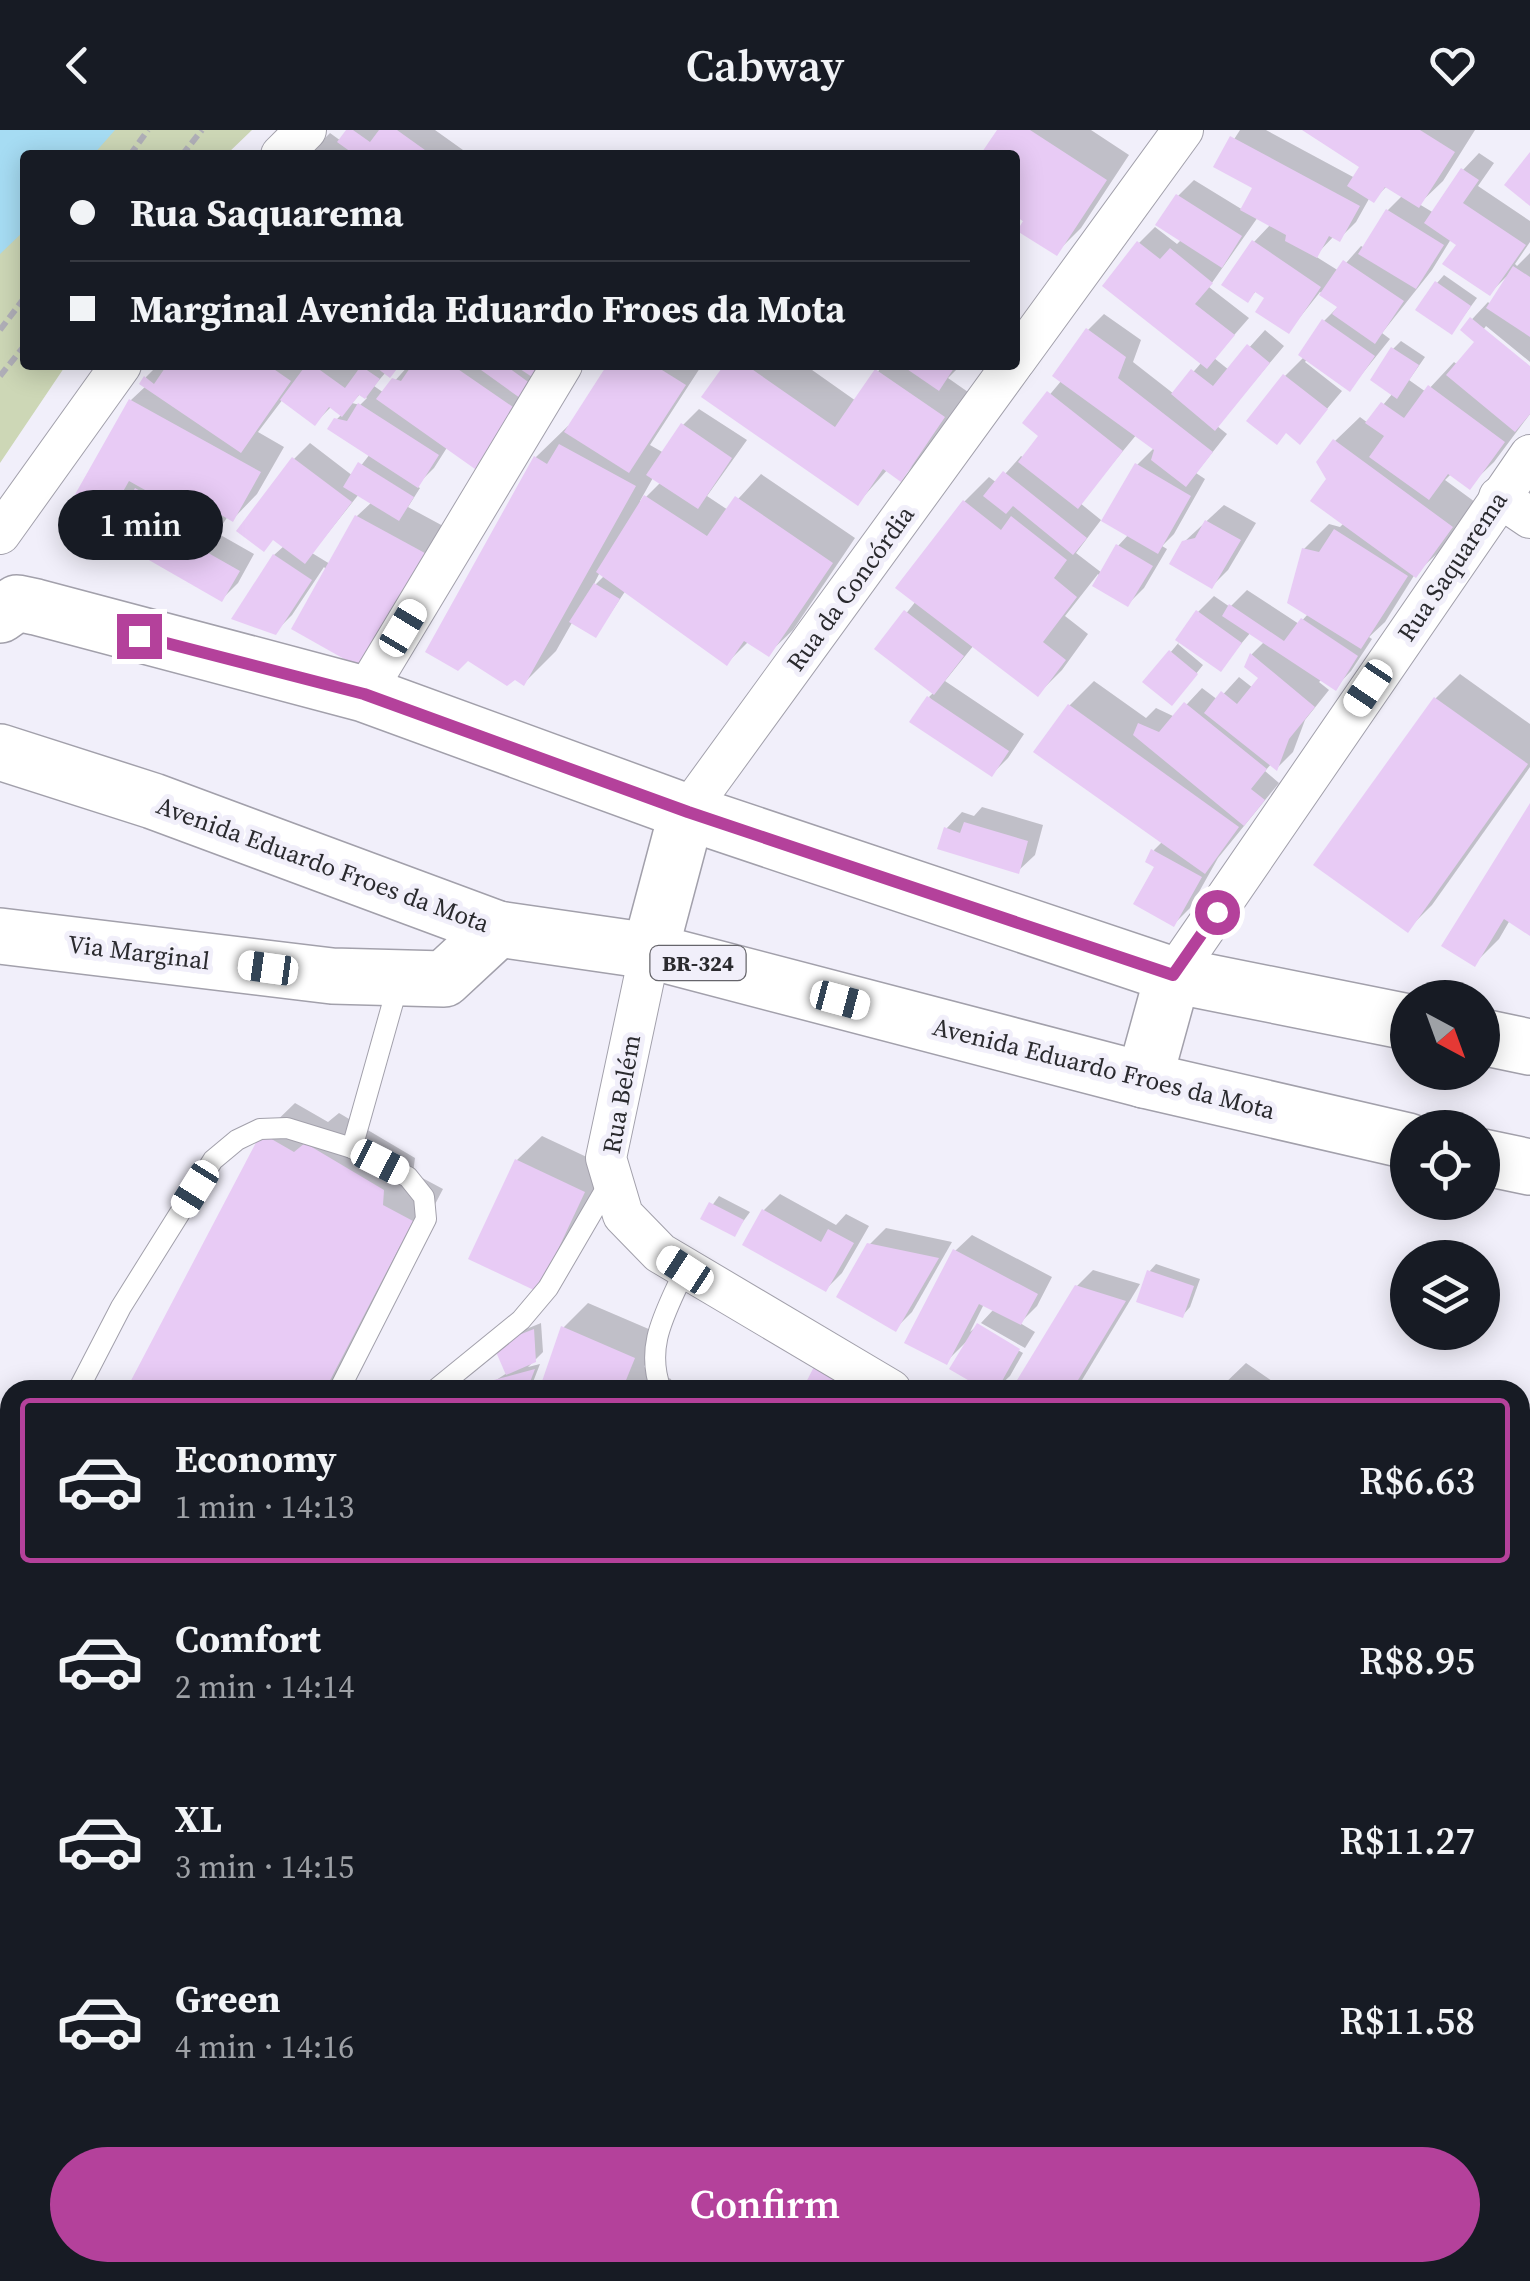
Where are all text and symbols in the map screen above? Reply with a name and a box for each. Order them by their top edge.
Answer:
text: Cabway [686,34,844,96]
icon: back [50,38,105,93]
icon: heart [1425,38,1480,93]
text: Rua Saquarema [130,187,404,239]
text: Marginal Avenida Eduardo Froes da Mota [130,283,845,335]
street label: Rua Saquarema [1389,484,1515,648]
callout: 1 min [56,491,222,561]
street label: Rua da Concórdia [778,498,922,678]
text: 1 min [99,503,182,547]
car [375,595,431,661]
route end [117,614,162,659]
car [1339,655,1397,721]
street label: Avenida Eduardo Froes da Mota [152,788,494,940]
route start [1195,890,1240,935]
street label: Via Marginal [66,926,212,978]
road number: BR-324 [650,946,746,980]
car [236,949,300,987]
car [807,978,873,1022]
north arrow [1390,980,1500,1090]
map controls [1390,980,1500,1350]
street label: Avenida Eduardo Froes da Mota [929,1009,1279,1127]
street label: Rua Belém [594,1032,648,1156]
button: locate [1390,1110,1500,1220]
car [346,1135,414,1189]
car [166,1156,224,1222]
button: layers [1390,1240,1500,1350]
car [652,1241,718,1299]
text: Economy [175,1433,337,1485]
icon: car [55,1436,145,1526]
text: R$6.63 [1359,1455,1475,1507]
text: 1 min · 14:13 [175,1485,354,1529]
text: Comfort [175,1613,321,1665]
icon: car [55,1616,145,1706]
text: R$8.95 [1359,1635,1475,1687]
text: 2 min · 14:14 [175,1665,354,1709]
text: XL [175,1793,222,1845]
icon: car [55,1796,145,1886]
text: R$11.27 [1339,1815,1475,1867]
text: 3 min · 14:15 [175,1845,354,1889]
text: Green [175,1973,281,2025]
icon: car [55,1976,145,2066]
text: R$11.58 [1339,1995,1475,2047]
text: 4 min · 14:16 [175,2025,354,2069]
button: Confirm [50,2147,1480,2262]

